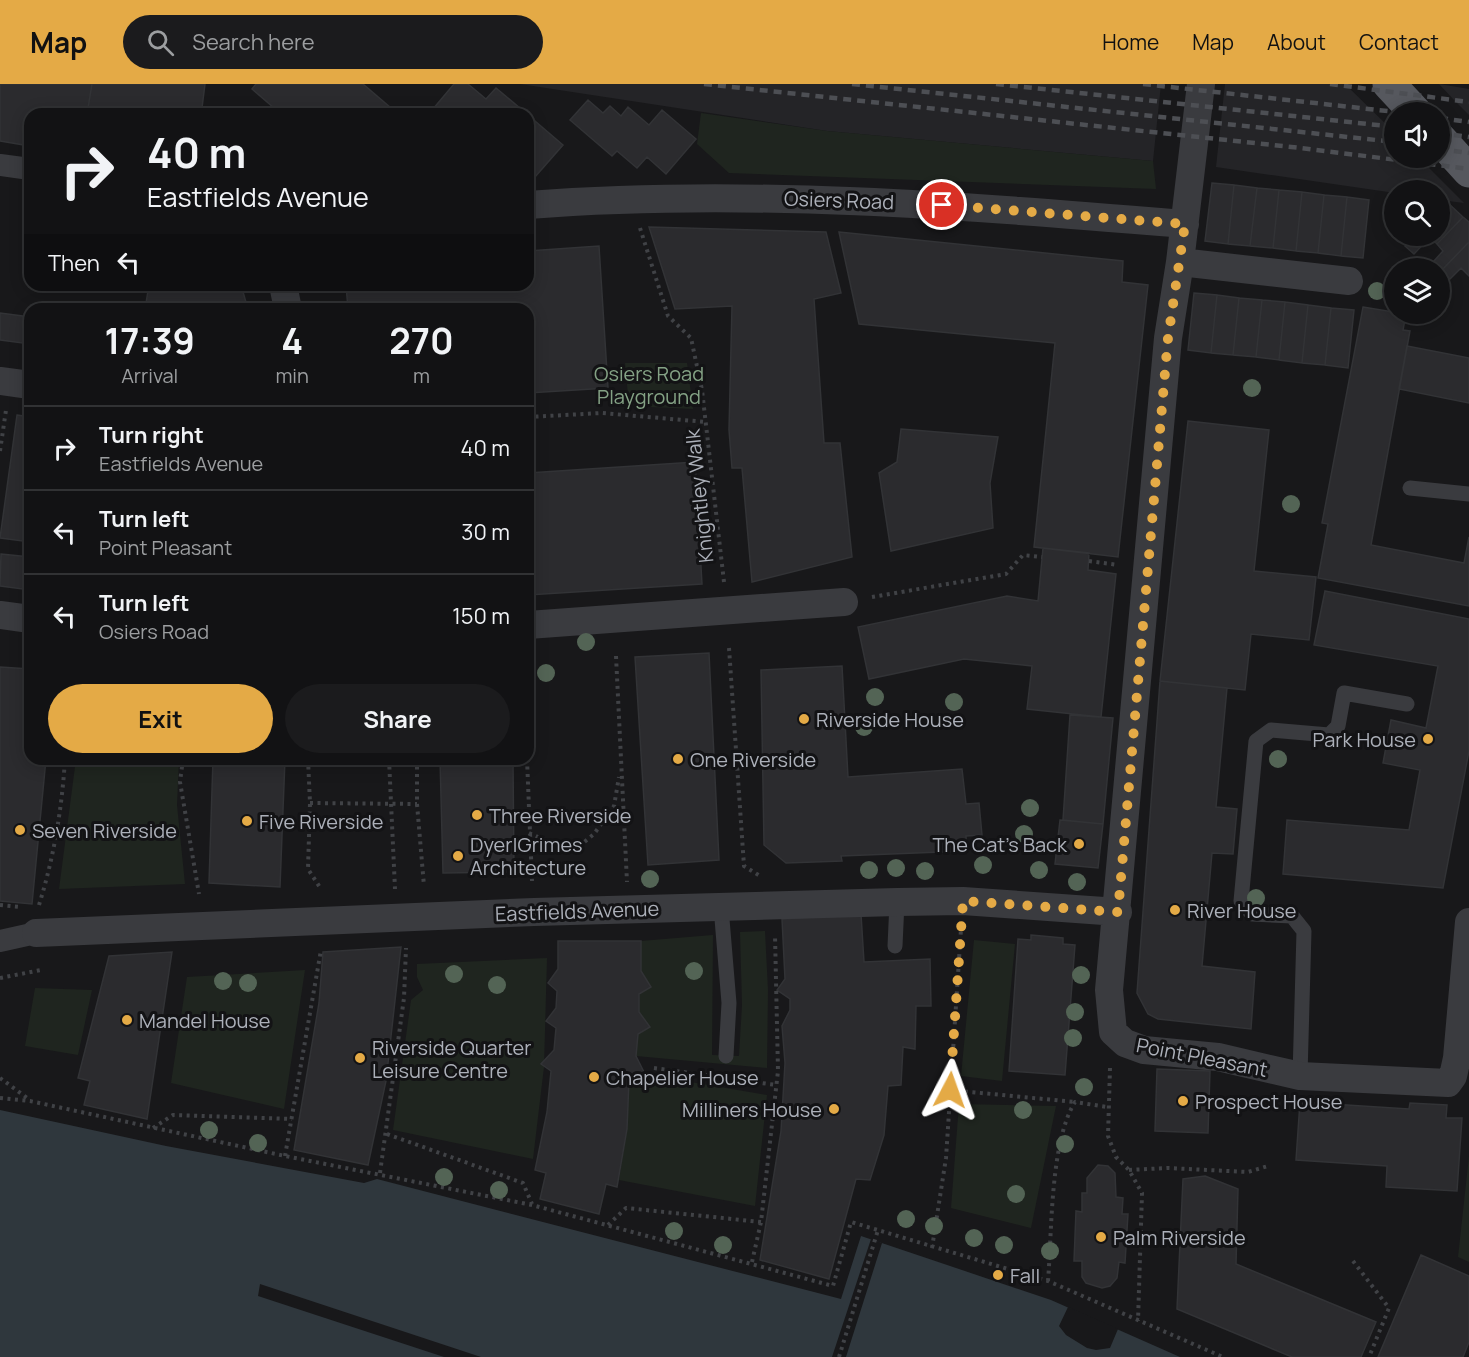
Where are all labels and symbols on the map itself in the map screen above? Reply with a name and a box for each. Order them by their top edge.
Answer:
pin [916,179,967,230]
street label: Osiers Road [784,185,894,215]
park label: Osiers Road Playground [594,360,704,410]
street label: Knightley Walk [678,427,719,564]
place label: Riverside House [816,706,964,733]
marker: Riverside House [797,712,811,726]
place label: Park House [1313,726,1416,753]
marker: Park House [1421,732,1435,746]
place label: One Riverside [690,746,816,773]
marker: One Riverside [671,752,685,766]
place label: Three Riverside [489,802,631,829]
place label: Five Riverside [259,808,383,835]
marker: Three Riverside [470,808,484,822]
marker: Five Riverside [240,814,254,828]
place label: Seven Riverside [32,817,177,844]
marker: Seven Riverside [13,823,27,837]
place label: Dyer|Grimes Architecture [470,831,586,881]
place label: The Cat's Back [932,831,1068,858]
marker: The Cat's Back [1072,837,1086,851]
marker: Dyer|Grimes Architecture [451,849,465,863]
street label: Eastfields Avenue [494,895,660,927]
place label: River House [1187,897,1297,924]
marker: River House [1168,903,1182,917]
place label: Mandel House [139,1007,271,1034]
marker: Mandel House [120,1013,134,1027]
street label: Point Pleasant [1134,1031,1270,1083]
place label: Riverside Quarter Leisure Centre [372,1034,531,1084]
marker: Riverside Quarter Leisure Centre [353,1051,367,1065]
position arrow [918,1058,982,1122]
place label: Chapelier House [606,1064,759,1091]
marker: Chapelier House [587,1070,601,1084]
place label: Prospect House [1195,1088,1343,1115]
marker: Prospect House [1176,1094,1190,1108]
place label: Milliners House [682,1096,822,1123]
marker: Milliners House [827,1102,841,1116]
place label: Palm Riverside [1113,1224,1246,1251]
marker: Palm Riverside [1094,1230,1108,1244]
place label: Fall [1010,1262,1040,1289]
marker: Fall [991,1268,1005,1282]

